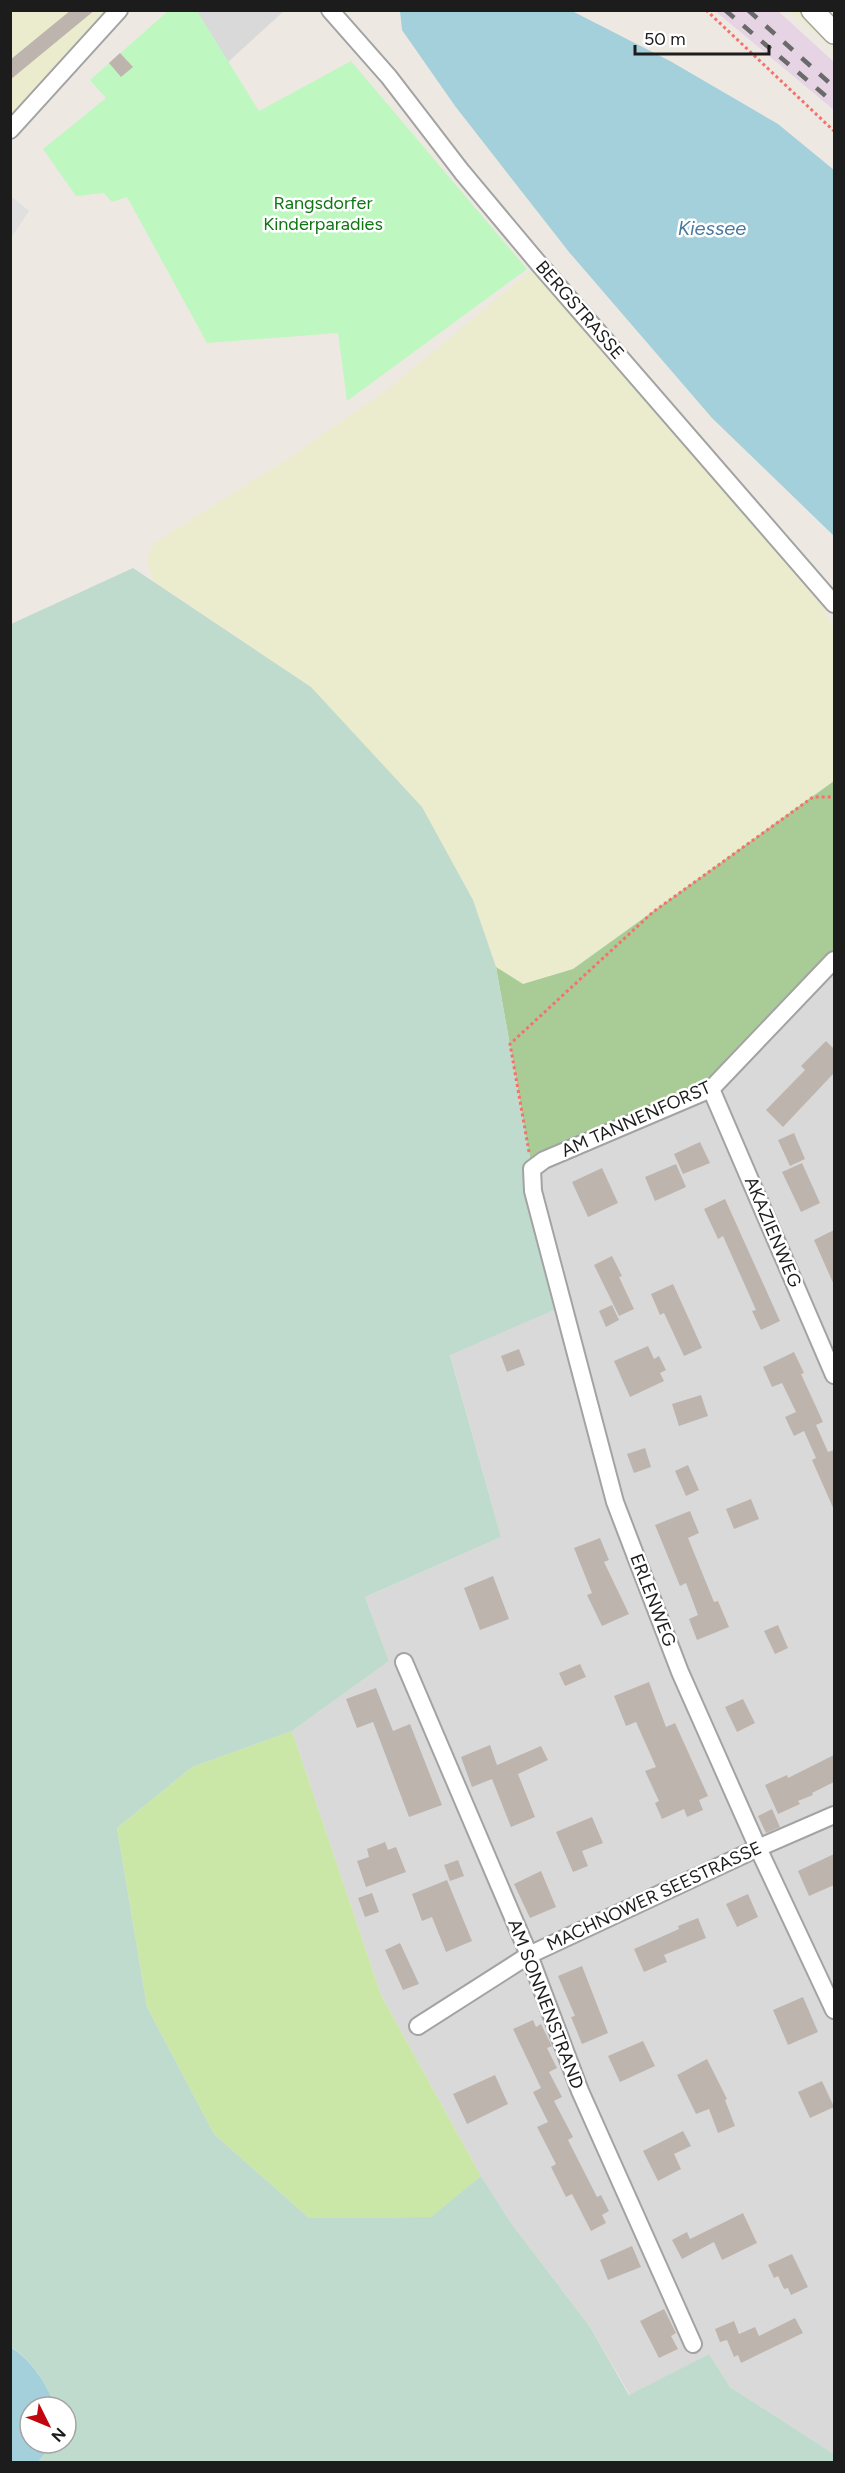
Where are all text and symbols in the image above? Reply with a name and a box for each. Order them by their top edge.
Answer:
scale bar [635,18,768,56]
text: 50 m [644,28,686,50]
park label: Rangsdorfer Kinderparadies [263,192,383,235]
water label: Kiessee [678,216,746,240]
street label: BERGSTRASSE [531,256,629,364]
street label: AM TANNENFORST [558,1076,714,1162]
street label: AKAZIENWEG [740,1173,806,1291]
street label: ERLENWEG [625,1551,681,1650]
street label: MACHNOWER SEESTRASSE [543,1836,765,1956]
street label: AM SONNENSTRAND [503,1916,589,2092]
north arrow [18,2395,78,2455]
text: N [47,2424,70,2446]

